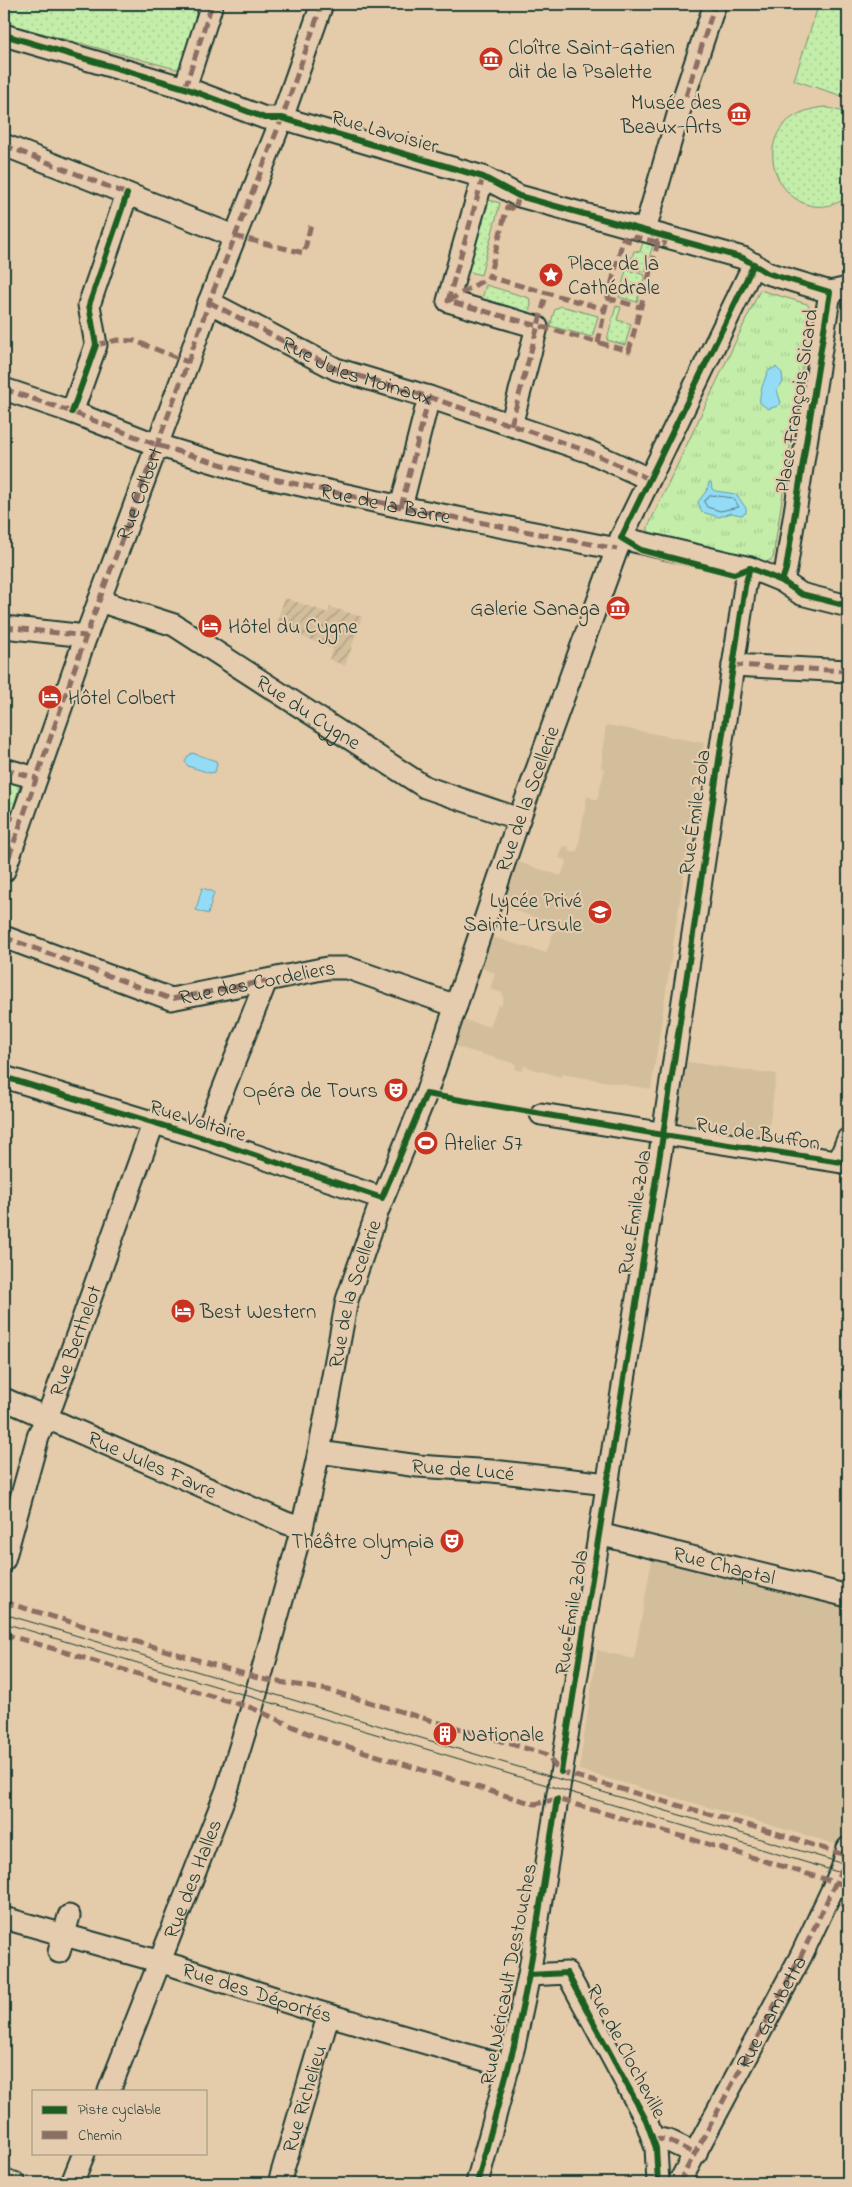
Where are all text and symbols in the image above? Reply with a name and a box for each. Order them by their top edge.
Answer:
place label: Cloître Saint-Gatien dit de la Psalette [508,34,675,88]
museum icon: Cloître Saint-Gatien dit de la Psalette [478,46,504,72]
place label: Musée des Beaux-Arts [620,89,722,143]
museum icon: Musée des Beaux-Arts [726,101,752,127]
street label: Rue Lavoisier [327,103,442,163]
place label: Place de la Cathédrale [568,250,660,304]
place icon: Place de la Cathédrale [538,262,564,288]
street label: Place François Sicard [769,307,827,496]
street label: Rue Jules Moinaux [275,330,436,414]
street label: Rue Colbert [110,443,172,545]
street label: Rue de la Barre [317,477,454,533]
place label: Galerie Sanaga [470,595,600,627]
museum icon: Galerie Sanaga [605,595,631,621]
hotel icon: Hôtel du Cygne [197,613,223,639]
place label: Hôtel du Cygne [228,613,358,645]
street label: Rue du Cygne [249,669,366,759]
hotel icon: Hôtel Colbert [37,684,63,710]
place label: Hôtel Colbert [68,684,176,714]
street label: Rue de la Scellerie [489,722,569,877]
street label: Rue Émile Zola [672,748,720,877]
place label: Lycée Privé Sainte-Ursule [463,887,583,941]
school or university icon: Lycée Privé Sainte-Ursule [587,899,613,925]
street label: Rue des Cordeliers [176,955,336,1014]
place label: Opéra de Tours [243,1077,378,1107]
theatre icon: Opéra de Tours [383,1077,409,1103]
street label: Rue Voltaire [145,1093,250,1151]
street label: Rue de Buffon [693,1110,822,1160]
sports icon: Atelier 57 [413,1130,439,1156]
place label: Atelier 57 [444,1130,523,1160]
street label: Rue Émile Zola [611,1148,661,1277]
street label: Rue de la Scellerie [322,1215,391,1371]
street label: Rue Berthelot [43,1281,111,1401]
hotel icon: Best Western [170,1298,196,1324]
place label: Best Western [199,1298,316,1328]
street label: Rue Jules Favre [82,1424,221,1508]
street label: Rue de Lucé [409,1452,516,1490]
place label: Théâtre Olympia [291,1528,434,1560]
theatre icon: Théâtre Olympia [439,1528,465,1554]
street label: Rue Chaptal [669,1540,778,1594]
street label: Rue Émile Zola [548,1548,598,1677]
building icon: Nationale [432,1721,458,1747]
place label: Nationale [462,1721,544,1751]
street label: Rue des Halles [157,1815,231,1944]
street label: Rue Néricault Destouches [474,1861,546,2088]
street label: Rue Gambetta [730,1951,815,2075]
street label: Rue des Déportés [178,1956,335,2032]
street label: Rue de Clocheville [577,1980,673,2125]
street label: Rue Richelieu [276,2042,336,2157]
legend [32,2090,208,2154]
text: Piste cyclable [78,2099,161,2122]
text: Chemin [78,2125,122,2147]

